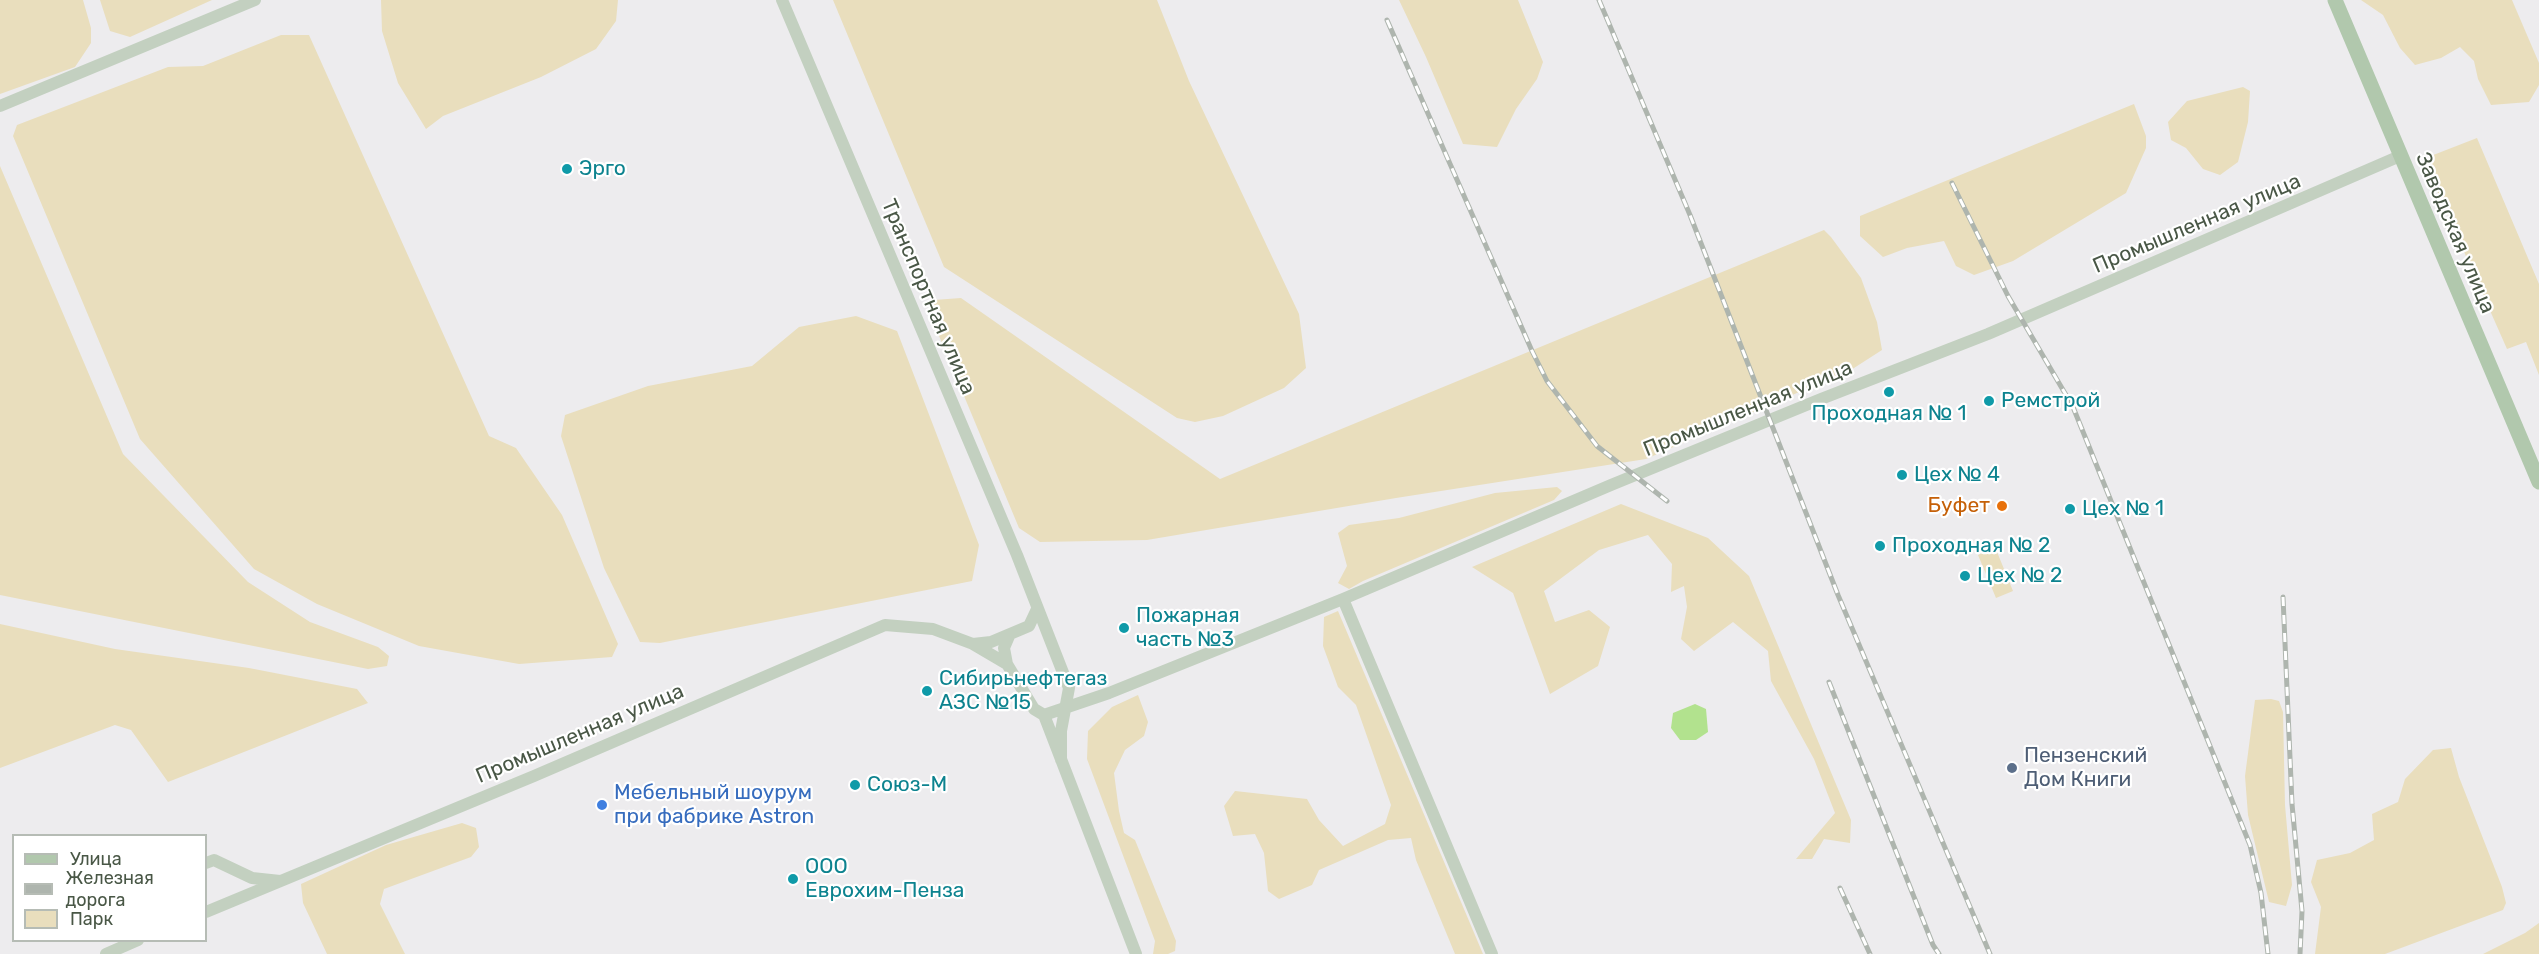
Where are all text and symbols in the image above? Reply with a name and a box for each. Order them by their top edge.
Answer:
street label: Заводская улица [2410,149,2500,317]
place label: Эрго [579,156,626,182]
marker: Эрго [560,162,574,176]
street label: Промышленная улица [2089,169,2305,279]
street label: Транспортная улица [875,196,981,398]
street label: Промышленная улица [1640,355,1856,463]
marker: Проходная № 1 [1882,385,1896,399]
place label: Ремстрой [2001,388,2100,414]
marker: Ремстрой [1982,394,1996,408]
place label: Проходная № 1 [1812,401,1966,427]
place label: Цех № 4 [1914,462,2000,488]
marker: Цех № 4 [1895,468,1909,482]
place label: Буфет [1927,493,1990,519]
place label: Цех № 1 [2082,496,2164,522]
marker: Буфет [1995,499,2009,513]
marker: Цех № 1 [2063,502,2077,516]
place label: Проходная № 2 [1892,533,2050,559]
marker: Проходная № 2 [1873,539,1887,553]
place label: Цех № 2 [1977,563,2062,589]
marker: Цех № 2 [1958,569,1972,583]
place label: Пожарная часть №3 [1136,603,1240,653]
marker: Пожарная часть №3 [1117,621,1131,635]
place label: Сибирьнефтегаз АЗС №15 [939,666,1107,716]
street label: Промышленная улица [472,679,688,789]
marker: Сибирьнефтегаз АЗС №15 [920,684,934,698]
place label: Пензенский Дом Книги [2024,743,2147,793]
marker: Пензенский Дом Книги [2005,761,2019,775]
place label: Союз-М [867,772,947,798]
marker: Союз-М [848,778,862,792]
place label: Мебельный шоурум при фабрике Astron [614,780,814,830]
marker: Мебельный шоурум при фабрике Astron [595,798,609,812]
legend [12,834,207,942]
text: Улица [70,848,122,870]
place label: ООО Еврохим-Пенза [805,854,964,904]
text: Железная дорога [65,867,154,911]
marker: ООО Еврохим-Пенза [786,872,800,886]
text: Парк [70,908,113,930]

